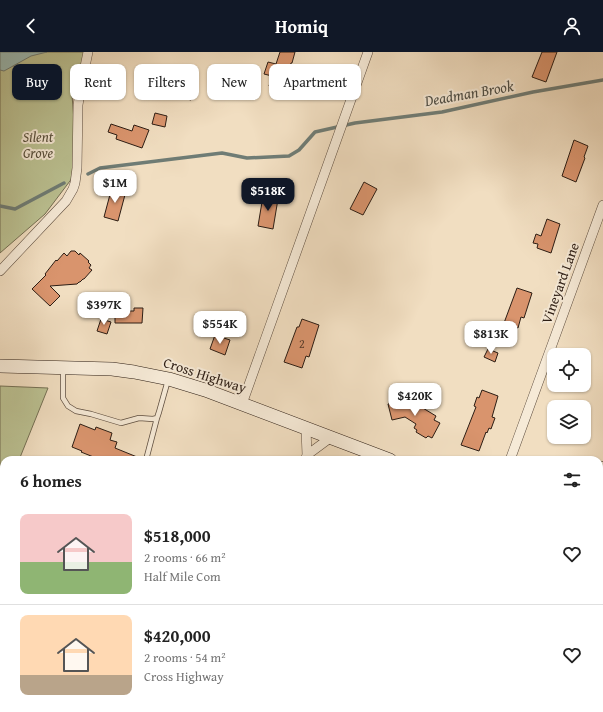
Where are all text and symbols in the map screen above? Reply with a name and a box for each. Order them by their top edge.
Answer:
text: Homiq [275,13,328,40]
icon: back [20,15,42,37]
icon: person [561,15,583,37]
chip: Buy [12,64,62,100]
chip: Rent [70,64,126,100]
chip: Filters [134,64,199,100]
chip: New [207,64,261,100]
chip: Apartment [269,64,361,100]
water label: Deadman Brook [422,75,515,111]
park label: Silent Grove [23,127,54,163]
pin: $1M [96,170,134,204]
text: $1M [103,173,127,192]
pin: $518K [240,178,296,212]
text: $518K [250,181,286,200]
street label: Vineyard Lane [536,239,584,326]
pin: $397K [76,292,132,326]
text: $397K [86,295,122,314]
pin: $554K [192,311,248,345]
text: $554K [202,314,238,333]
pin: $813K [463,321,519,355]
text: $813K [473,324,509,343]
house number: 2 [299,335,305,352]
map controls [547,348,591,444]
button: locate [547,348,591,392]
street label: Cross Highway [161,352,249,398]
pin: $420K [387,383,443,417]
text: $420K [397,386,433,405]
button: layers [547,400,591,444]
text: 6 homes [20,468,82,493]
icon: filters [561,469,583,491]
text: $518,000 [144,523,210,548]
icon: home [52,530,100,578]
icon: heart [561,543,583,565]
text: 2 rooms · 66 m² [144,548,226,567]
text: Half Mile Com [144,567,221,586]
text: $420,000 [144,623,210,648]
icon: home [52,631,100,679]
icon: heart [561,644,583,666]
text: 2 rooms · 54 m² [144,648,226,667]
text: Cross Highway [144,667,224,686]

